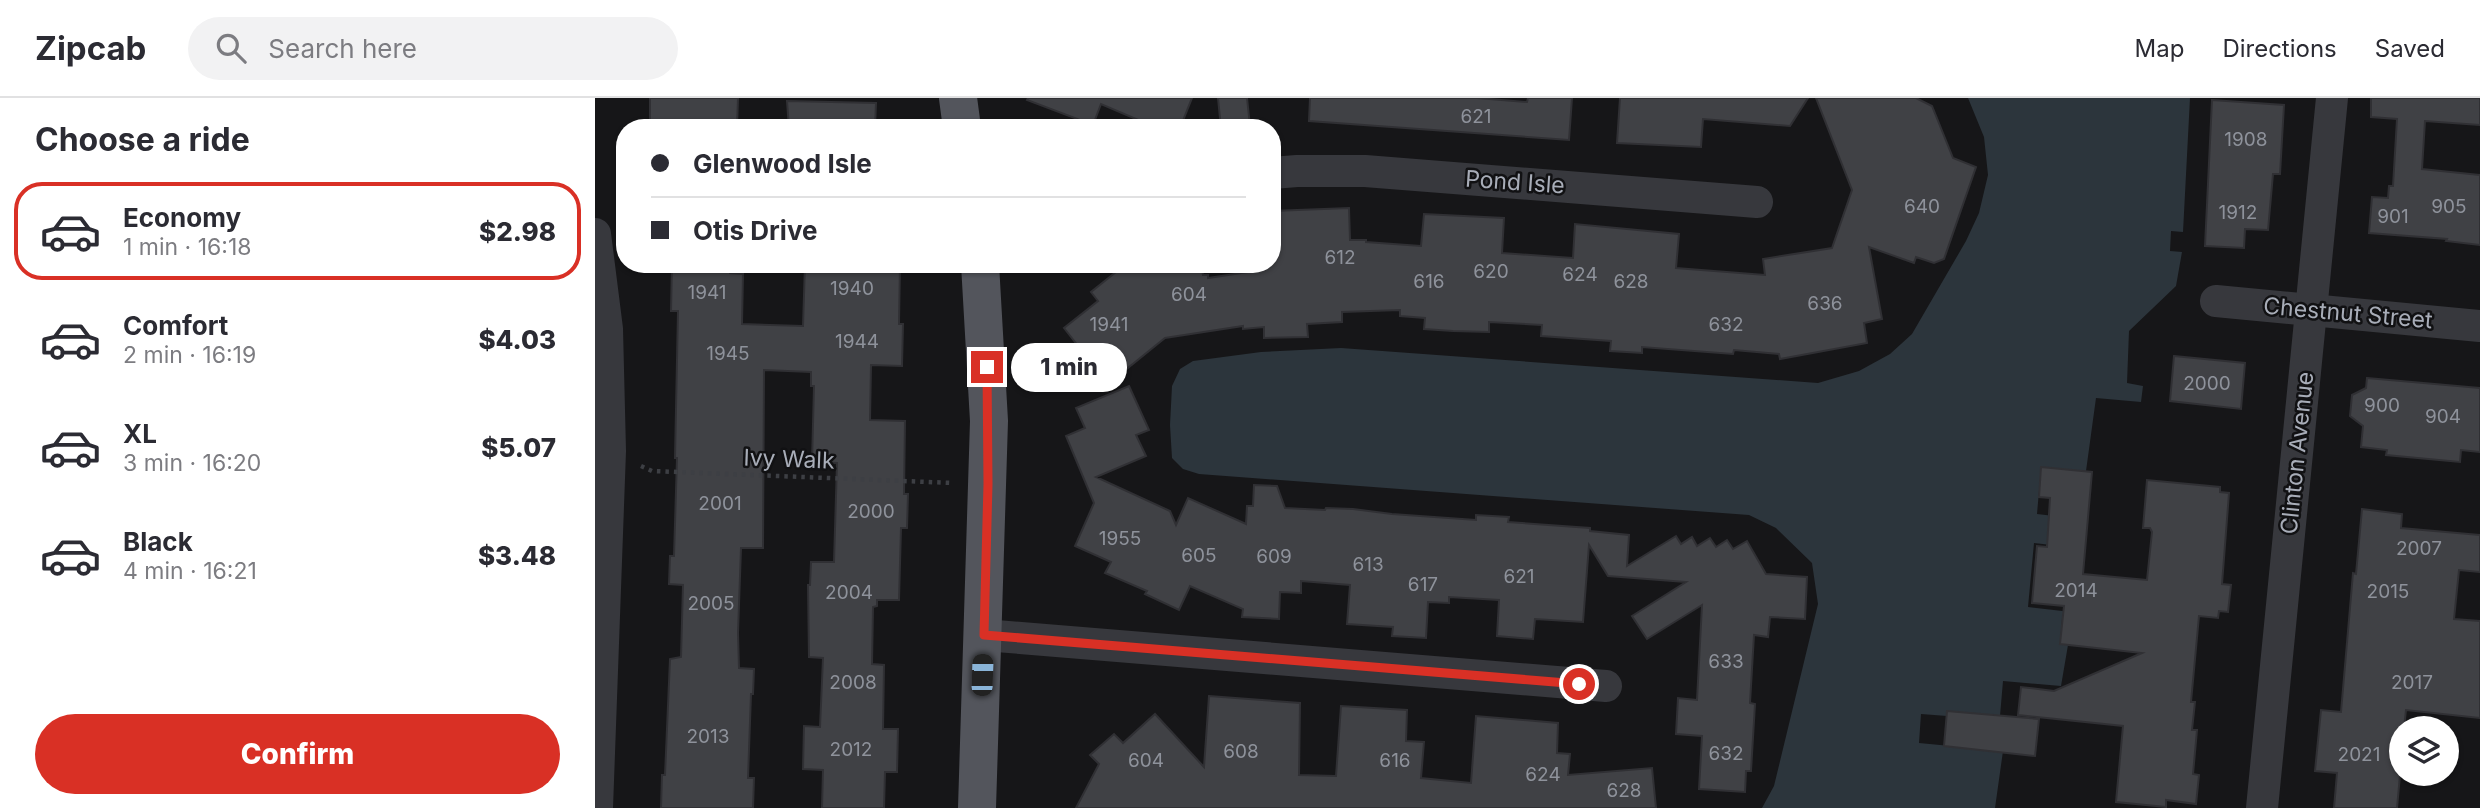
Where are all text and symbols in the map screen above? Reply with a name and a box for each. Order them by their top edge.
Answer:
search box [188,17,678,80]
text: Zipcab [35,28,146,68]
icon: search [212,29,250,67]
text: Search here [268,33,417,64]
text: Map [2135,34,2184,63]
text: Directions [2222,34,2337,63]
text: Saved [2375,34,2445,63]
house number: 621 [1460,105,1492,128]
text: Choose a ride [35,120,250,159]
house number: 1908 [2224,128,2268,151]
text: Glenwood Isle [693,148,872,179]
street label: Pond Isle [1464,165,1566,199]
house number: 640 [1904,195,1940,218]
house number: 905 [2431,195,2467,218]
icon: car [39,200,102,263]
house number: 1912 [2219,201,2257,224]
text: Economy [123,202,241,233]
house number: 901 [2377,205,2409,228]
text: Otis Drive [693,215,818,246]
text: $2.98 [479,216,556,247]
text: 1 min · 16:18 [123,233,252,261]
house number: 612 [1324,246,1356,269]
house number: 620 [1473,260,1509,283]
house number: 624 [1562,263,1598,286]
house number: 616 [1413,270,1445,293]
house number: 628 [1613,270,1649,293]
house number: 1940 [830,277,874,300]
house number: 1941 [687,281,727,304]
house number: 604 [1171,283,1207,306]
house number: 636 [1807,292,1843,315]
street label: Chestnut Street [2262,292,2434,334]
icon: car [39,308,102,371]
text: Comfort [123,310,228,341]
house number: 1941 [1089,313,1129,336]
house number: 632 [1708,313,1744,336]
text: $4.03 [478,324,556,355]
house number: 1944 [835,330,879,353]
text: 2 min · 16:19 [123,341,256,369]
house number: 1945 [706,342,750,365]
callout: 1 min [1011,342,1127,392]
route end [971,351,1003,383]
text: 1 min [1040,353,1098,381]
street label: Clinton Avenue [2275,370,2319,536]
house number: 2000 [2183,372,2231,395]
house number: 900 [2364,394,2400,417]
house number: 904 [2425,405,2461,428]
icon: car [39,416,102,479]
text: XL [123,418,157,449]
text: $5.07 [481,432,556,463]
street label: Ivy Walk [743,443,835,475]
text: 3 min · 16:20 [123,449,261,477]
house number: 2001 [698,492,742,515]
house number: 2000 [847,500,895,523]
icon: car [39,524,102,587]
text: Black [123,526,193,557]
house number: 1955 [1099,527,1141,550]
house number: 2007 [2396,537,2442,560]
text: $3.48 [478,540,556,571]
house number: 605 [1181,544,1217,567]
house number: 609 [1256,545,1292,568]
house number: 613 [1352,553,1384,576]
text: 4 min · 16:21 [123,557,257,585]
house number: 621 [1503,565,1535,588]
house number: 617 [1408,573,1438,596]
house number: 2014 [2054,579,2098,602]
house number: 2015 [2367,580,2409,603]
house number: 2004 [825,581,873,604]
house number: 2005 [687,592,735,615]
house number: 633 [1708,650,1744,673]
car [971,654,994,696]
route start [1563,668,1595,700]
house number: 2008 [829,671,877,694]
house number: 2017 [2391,671,2433,694]
button: Confirm [35,714,560,794]
map controls [2389,716,2459,786]
button: layers [2389,716,2459,786]
house number: 2013 [686,725,730,748]
house number: 2012 [830,738,872,761]
house number: 608 [1223,740,1259,763]
house number: 632 [1708,742,1744,765]
house number: 2021 [2338,743,2380,766]
house number: 604 [1128,749,1164,772]
house number: 616 [1379,749,1411,772]
house number: 624 [1525,763,1561,786]
house number: 628 [1606,779,1642,802]

